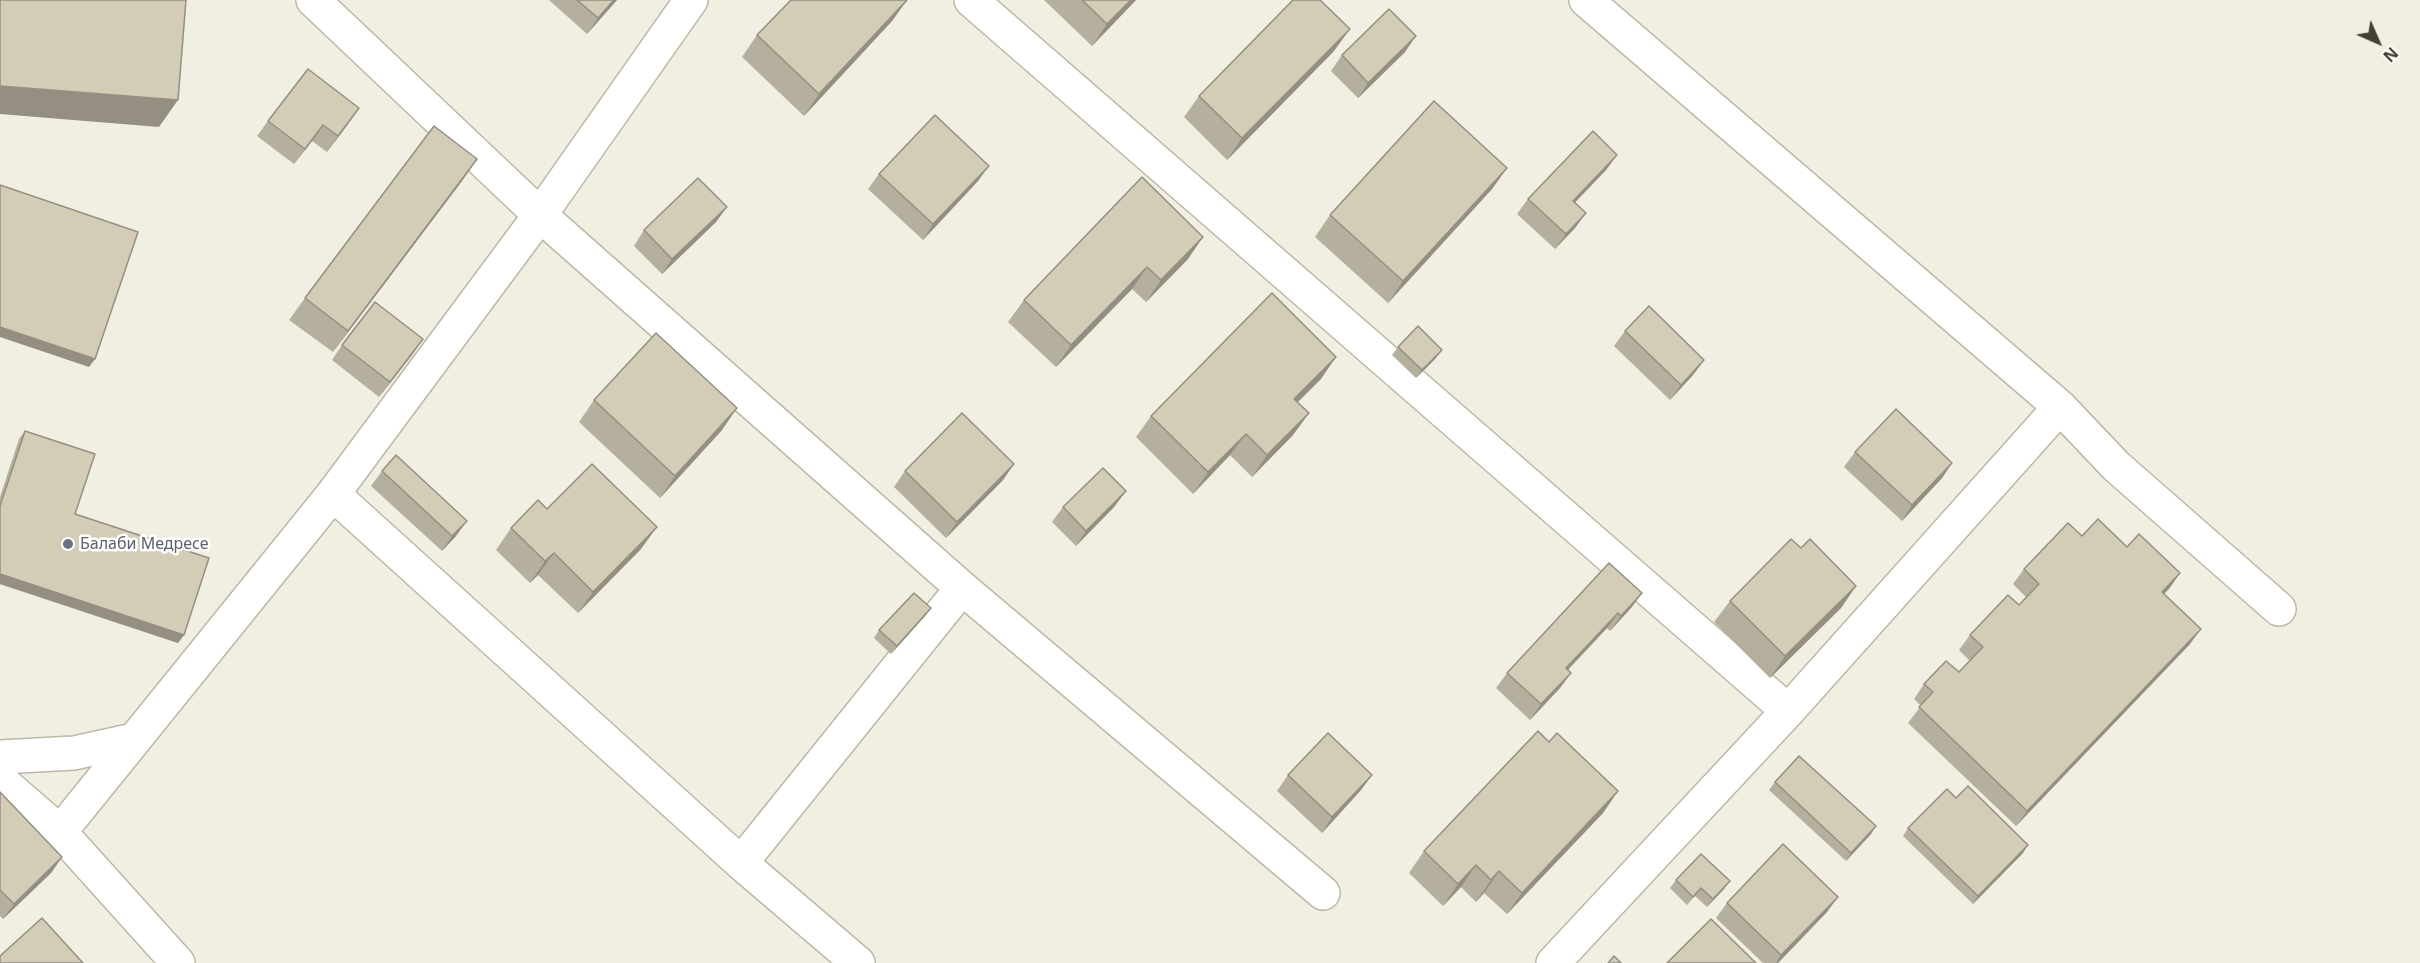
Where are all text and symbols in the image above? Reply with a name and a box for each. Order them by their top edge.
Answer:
north arrow [2348,12,2408,72]
text: N [2378,42,2403,67]
place label: Балаби Медресе [80,534,209,554]
marker: Балаби Медресе [61,537,75,551]

